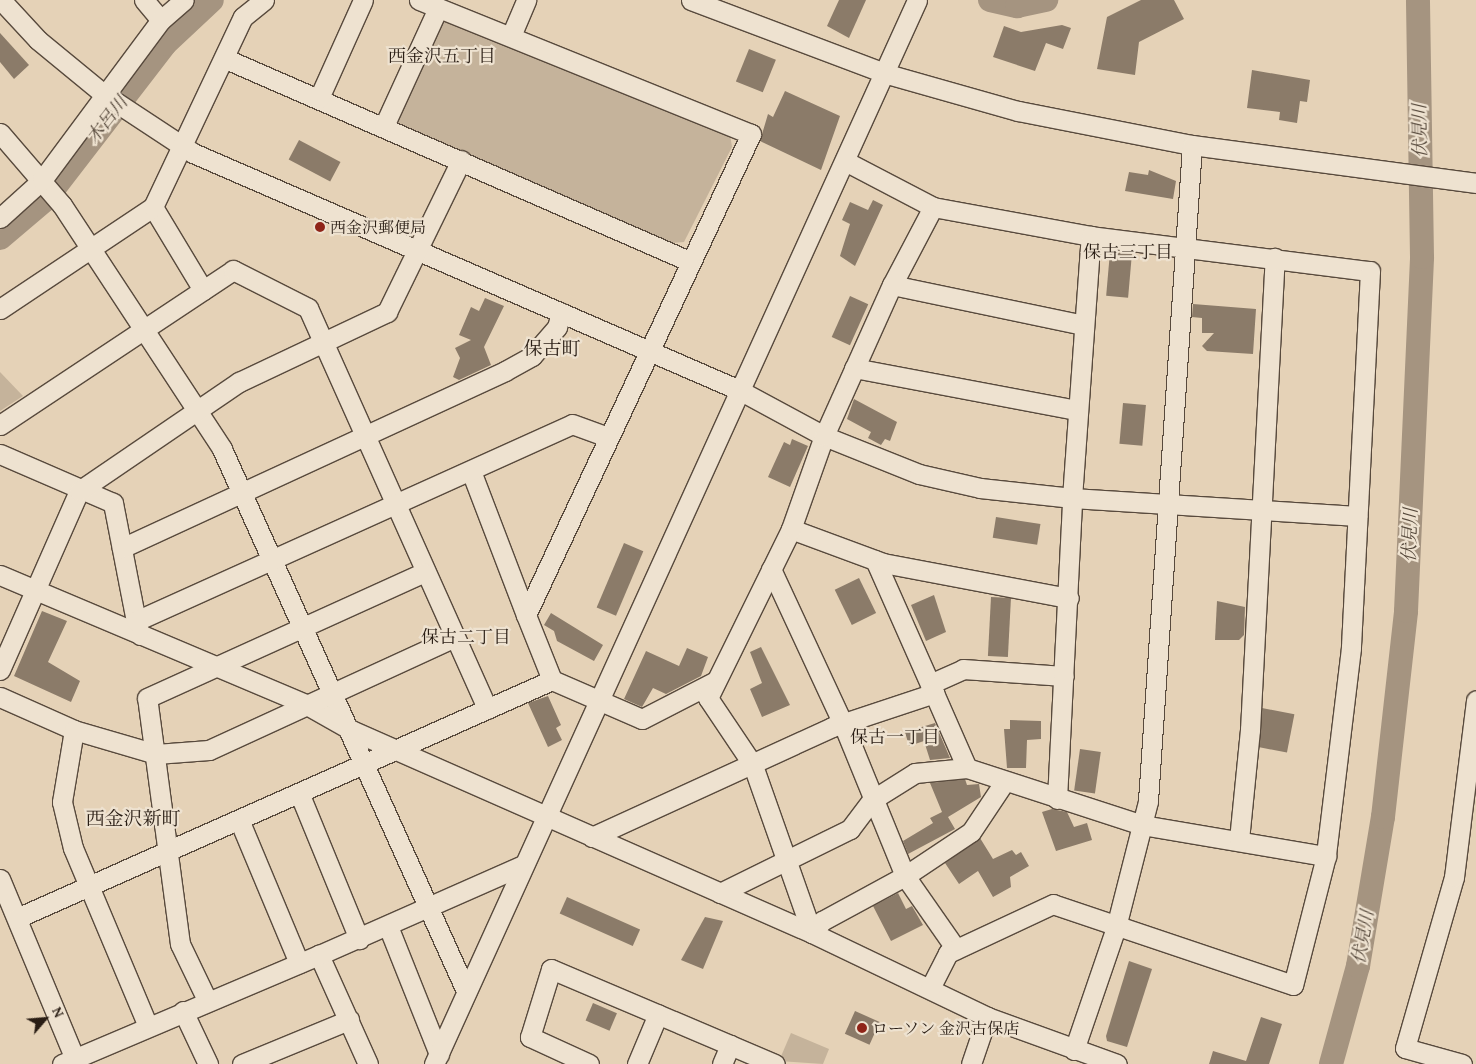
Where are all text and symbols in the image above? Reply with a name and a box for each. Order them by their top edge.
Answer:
district label: 西金沢五丁目 [388,45,496,67]
water label: 木呂川 [82,92,132,148]
water label: 伏見川 [1409,104,1431,158]
place label: 西金沢郵便局 [330,217,426,237]
marker: 西金沢郵便局 [314,221,326,233]
district label: 保古三丁目 [1083,241,1173,263]
district label: 保古町 [524,338,580,360]
water label: 伏見川 [1398,508,1422,562]
district label: 保古二丁目 [421,626,511,648]
district label: 保古一丁目 [850,726,940,748]
district label: 西金沢新町 [86,808,180,830]
water label: 伏見川 [1348,909,1378,965]
north arrow [20,994,70,1044]
text: N [47,1003,69,1021]
place label: ローソン 金沢古保店 [872,1018,1020,1038]
marker: ローソン 金沢古保店 [856,1022,868,1034]

